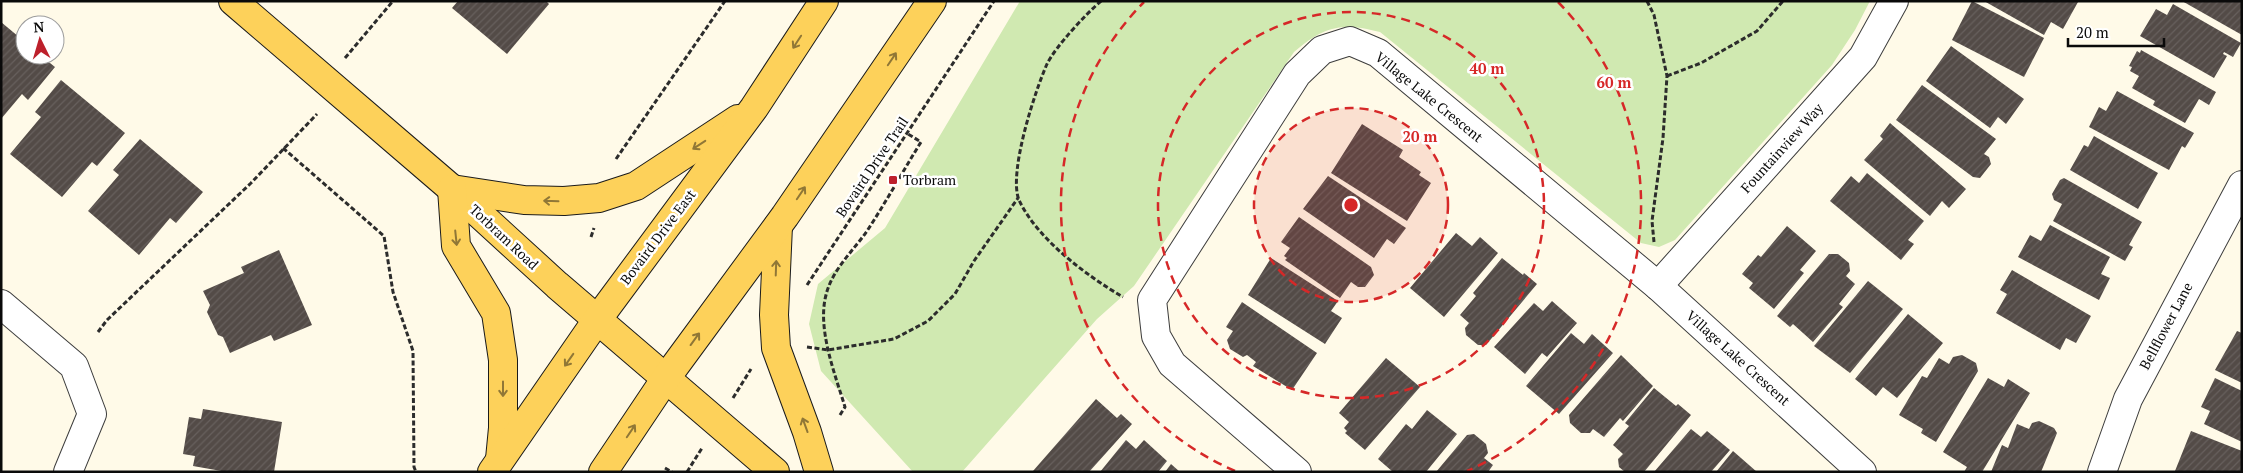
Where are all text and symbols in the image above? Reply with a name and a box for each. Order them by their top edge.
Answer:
north arrow [15,15,65,65]
scale bar [2068,15,2164,47]
text: N [33,17,45,36]
text: 20 m [2076,22,2109,42]
one-way arrow [792,35,802,49]
street label: Village Lake Crescent [1371,47,1488,147]
one-way arrow [887,52,897,66]
text: 40 m [1470,58,1505,78]
text: 60 m [1597,72,1632,92]
street label: Fountainview Way [1736,98,1828,197]
street label: Bovaird Drive Trail [831,113,912,221]
text: 20 m [1403,126,1438,146]
one-way arrow [692,140,706,150]
place label: Torbram [903,170,956,189]
marker: Torbram [887,174,899,186]
street label: Bovaird Drive East [616,185,700,288]
one-way arrow [796,187,806,201]
one-way arrow [543,196,559,205]
centre of rings [1342,196,1360,214]
street label: Torbram Road [466,200,543,274]
one-way arrow [451,230,461,246]
one-way arrow [772,260,781,276]
street label: Bellflower Lane [2135,279,2197,373]
street label: Village Lake Crescent [1682,306,1795,410]
one-way arrow [690,332,700,346]
one-way arrow [564,353,574,367]
one-way arrow [498,381,508,397]
one-way arrow [800,418,809,433]
one-way arrow [626,425,636,439]

